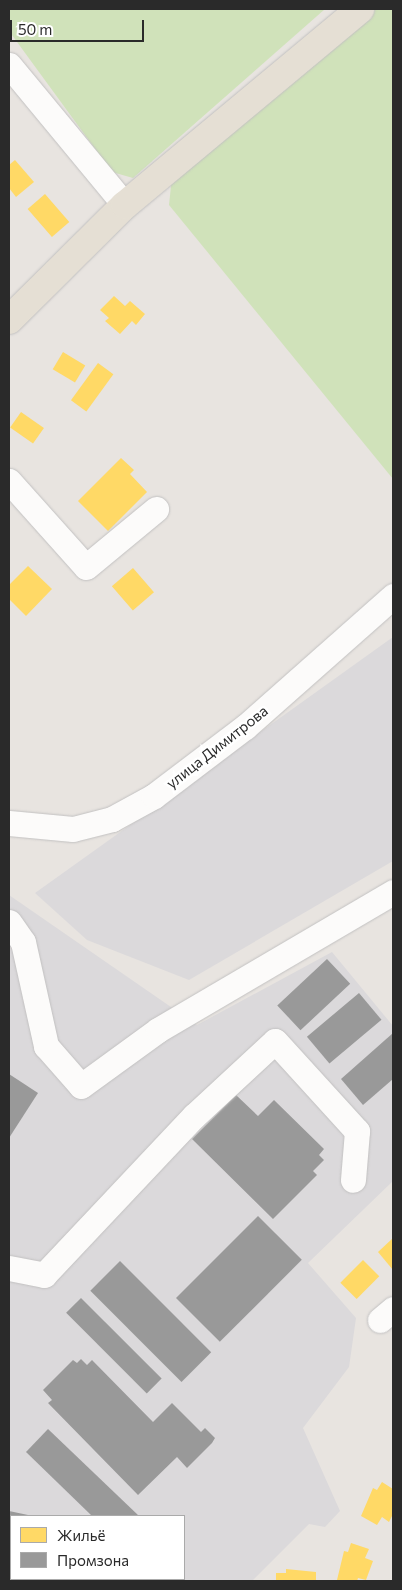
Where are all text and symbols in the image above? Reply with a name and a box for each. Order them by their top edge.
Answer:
scale bar [12,10,146,42]
text: 50 m [18,20,52,38]
street label: улица Димитрова [163,702,271,792]
legend [10,1515,185,1580]
text: Жильё [57,1526,105,1544]
text: Промзона [57,1551,129,1569]

